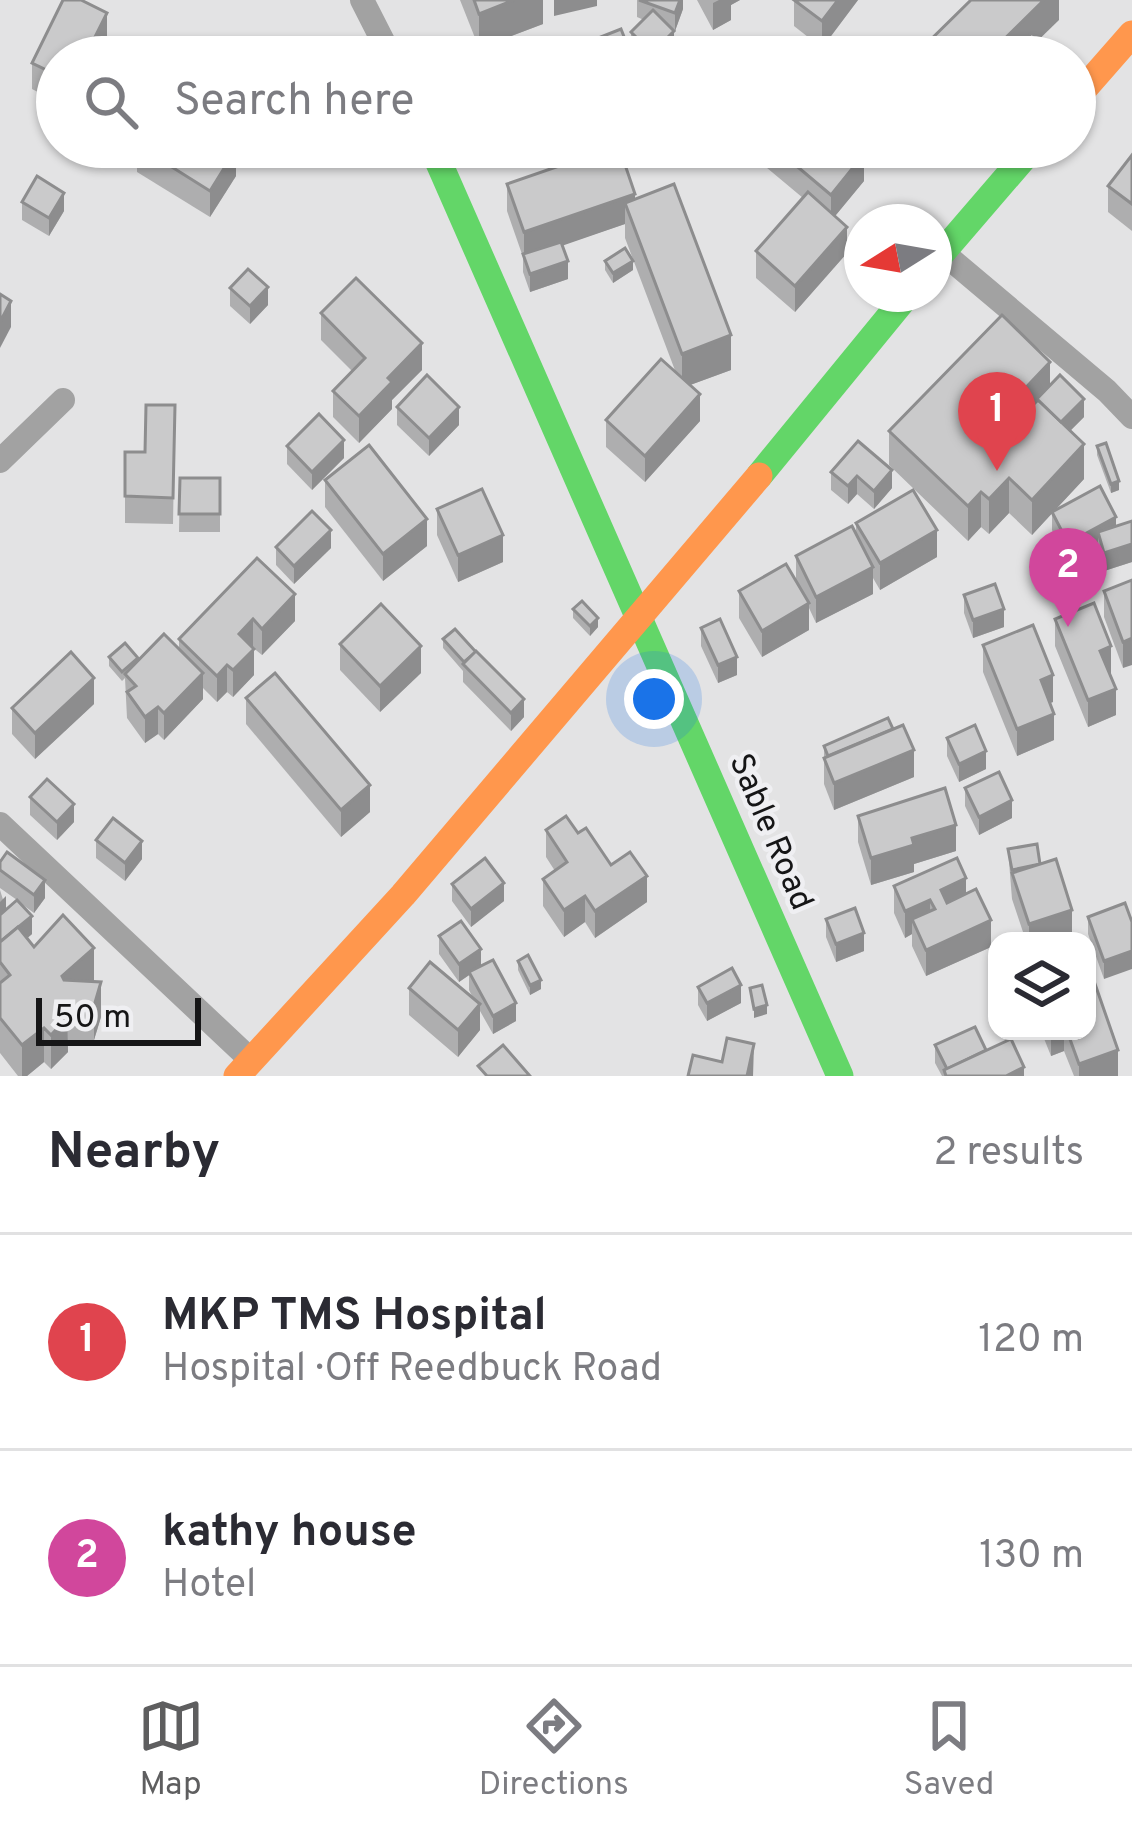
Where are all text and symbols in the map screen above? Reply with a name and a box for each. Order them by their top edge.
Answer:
search box [36,36,1096,168]
icon: search [78,69,144,135]
text: Search here [174,74,414,131]
north arrow [844,204,952,312]
pin: 1 [958,372,1036,471]
pin: 2 [1029,528,1107,627]
your location [624,669,684,729]
street label: Sable Road [718,748,821,917]
map controls [988,932,1096,1040]
button: layers [988,932,1096,1040]
scale bar [36,992,201,1045]
text: 50 m [54,998,131,1040]
text: Nearby [48,1122,220,1187]
text: 2 results [933,1130,1084,1179]
text: MKP TMS Hospital [162,1289,547,1346]
text: 1 [79,1317,95,1366]
text: 120 m [978,1317,1084,1366]
text: Hospital · Off Reedbuck Road [162,1346,662,1395]
text: kathy house [162,1505,417,1562]
text: 2 [75,1533,99,1582]
text: 130 m [979,1533,1084,1582]
text: Hotel [162,1562,256,1611]
tab: Map [138,1693,204,1807]
tab: Directions [479,1693,629,1807]
tab: Saved [904,1693,994,1807]

